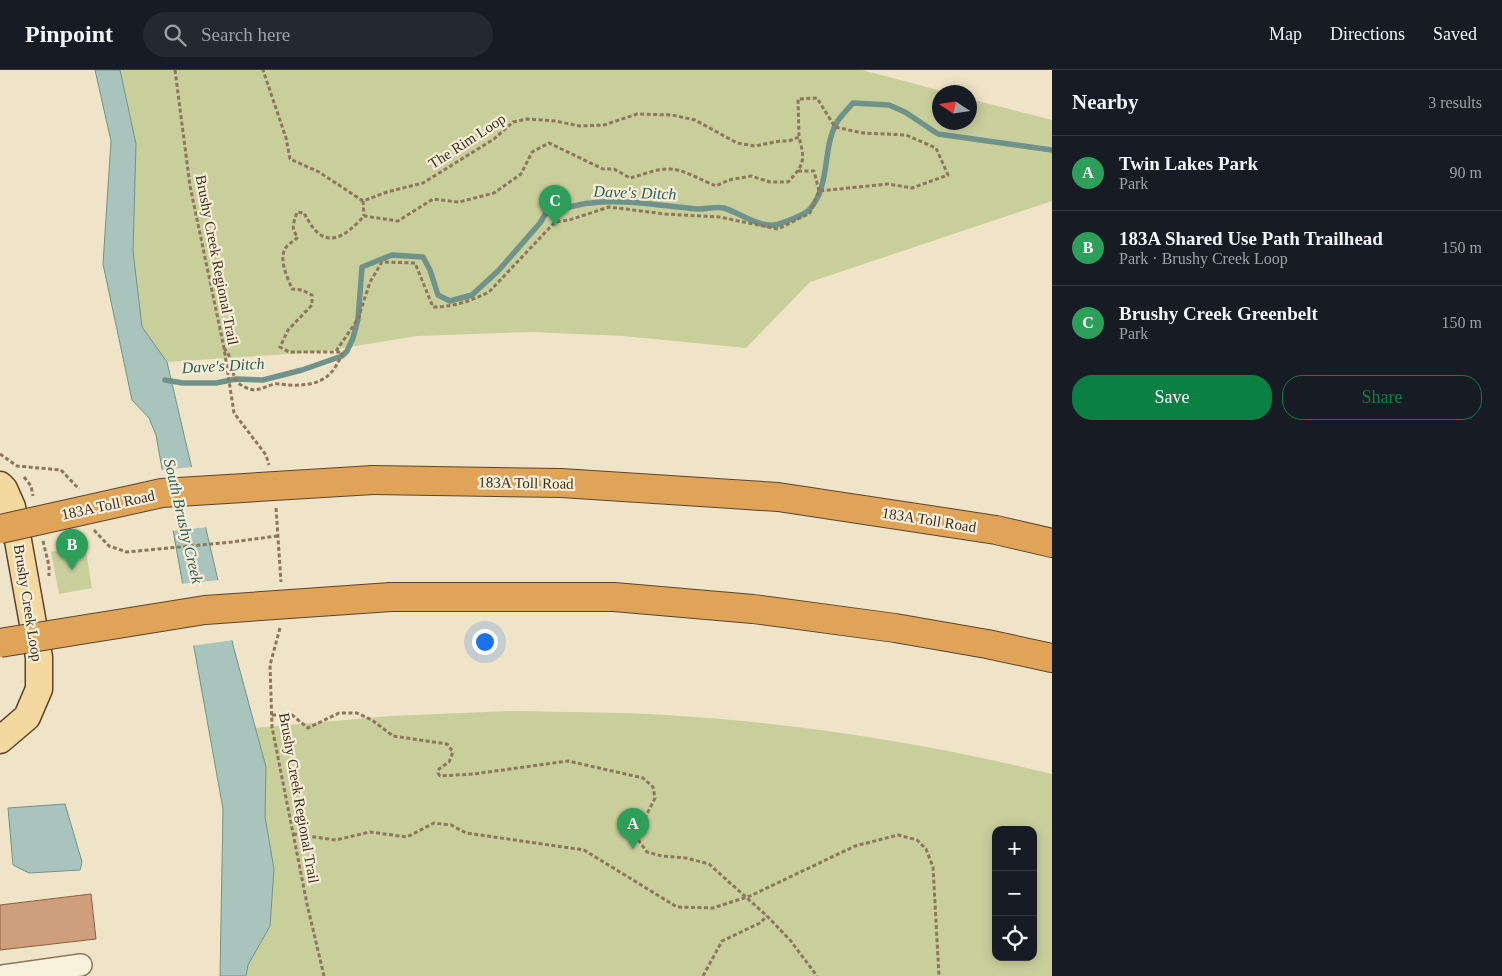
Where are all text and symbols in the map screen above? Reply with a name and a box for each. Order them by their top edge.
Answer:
search box [143,12,493,57]
text: Pinpoint [25,21,113,47]
icon: search [161,21,189,49]
text: Search here [201,24,290,45]
text: Map [1269,24,1302,44]
text: Directions [1330,24,1405,44]
text: Saved [1433,24,1477,44]
north arrow [932,85,977,130]
text: Nearby [1072,90,1139,114]
text: 3 results [1428,94,1482,111]
street label: The Rim Loop [426,110,508,172]
text: Twin Lakes Park [1119,153,1258,174]
text: A [1082,164,1094,181]
text: 90 m [1450,164,1482,181]
street label: Brushy Creek Regional Trail [193,174,241,346]
text: Park [1119,175,1148,192]
water label: Dave's Ditch [592,183,677,202]
pin: C [539,185,571,226]
text: 183A Shared Use Path Trailhead [1119,228,1383,249]
text: B [1083,239,1093,256]
text: 150 m [1442,239,1482,256]
text: Park · Brushy Creek Loop [1119,250,1288,267]
text: Brushy Creek Greenbelt [1119,303,1318,324]
text: C [1082,314,1094,331]
text: 150 m [1442,314,1482,331]
text: Park [1119,325,1148,342]
water label: Dave's Ditch [180,355,265,376]
button: Save [1072,375,1272,420]
button: Share [1282,375,1482,420]
water label: South Brushy Creek [160,457,206,586]
street label: 183A Toll Road [478,474,574,492]
street label: 183A Toll Road [60,487,157,523]
street label: 183A Toll Road [881,505,978,535]
pin: B [56,529,88,570]
street label: Brushy Creek Loop [11,543,45,663]
your location [472,629,498,655]
street label: Brushy Creek Regional Trail [276,711,322,885]
pin: A [617,808,649,849]
map controls [992,826,1037,961]
button: + [992,826,1037,871]
button: − [992,871,1037,916]
button: locate [992,916,1037,961]

